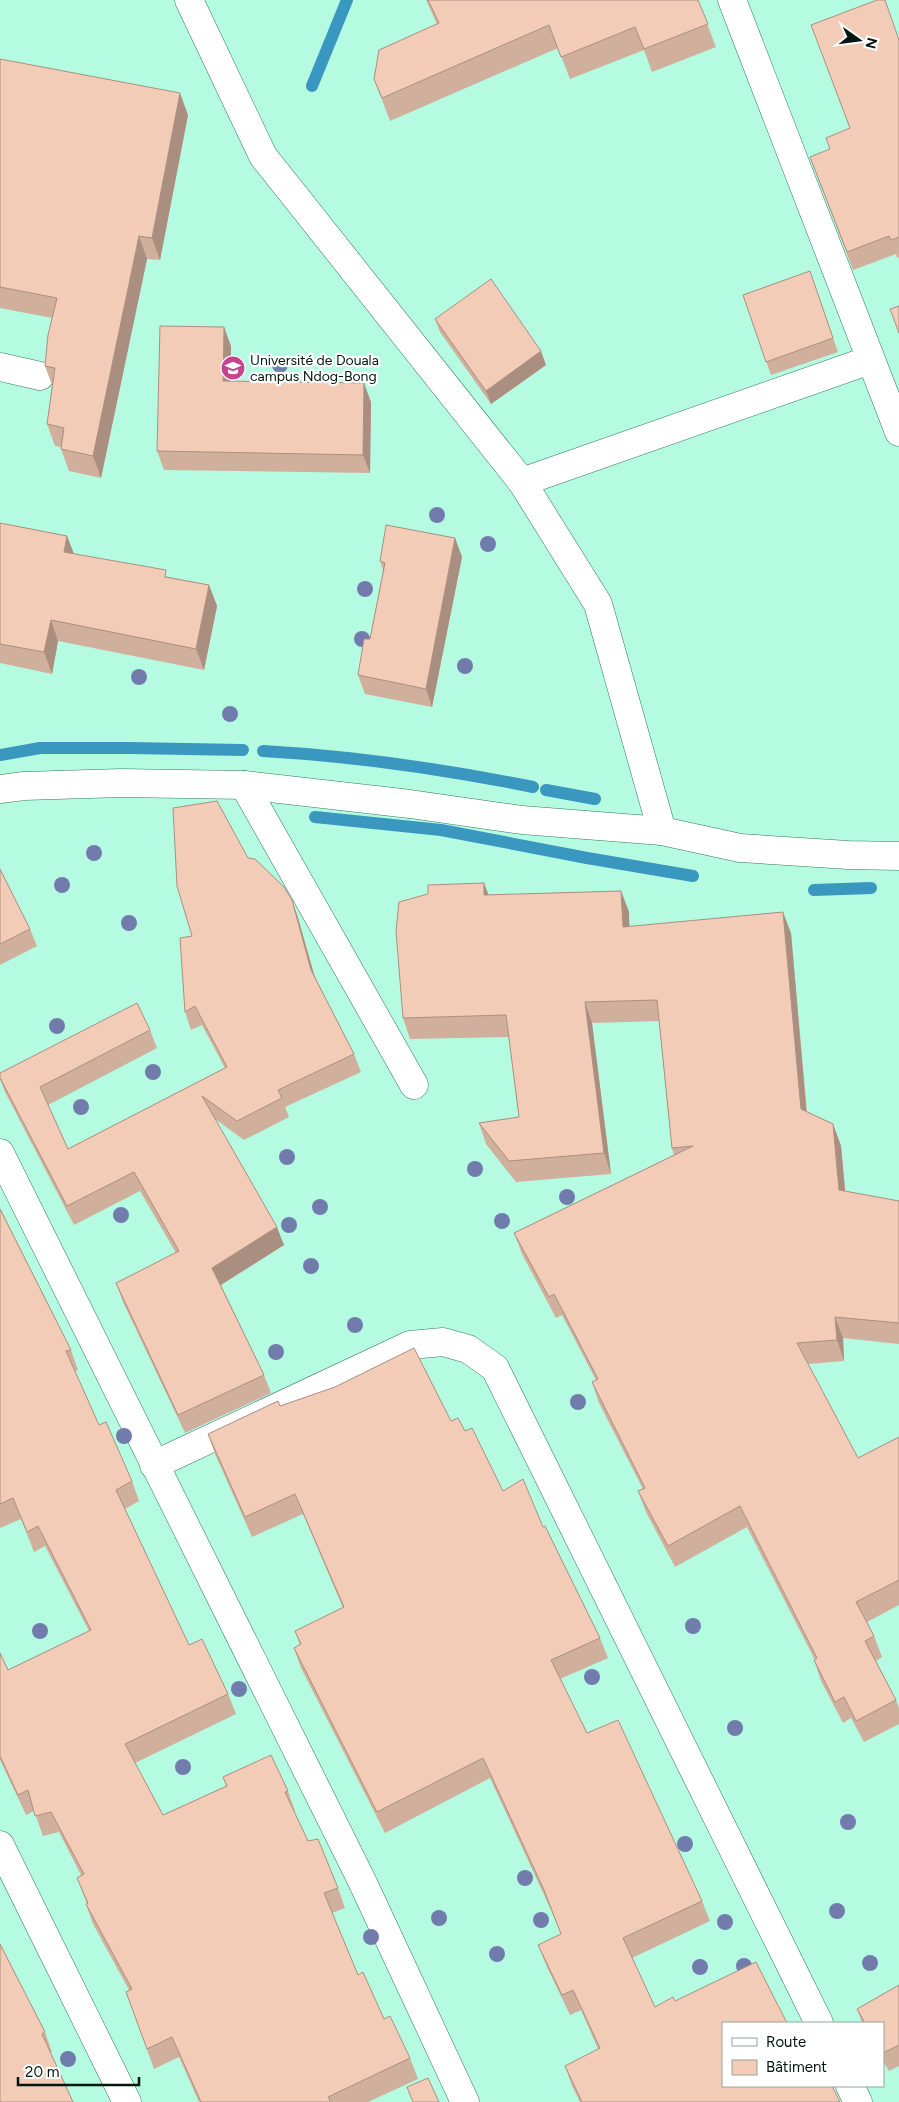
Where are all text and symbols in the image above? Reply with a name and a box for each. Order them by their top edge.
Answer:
north arrow [834,15,884,65]
text: N [862,36,881,50]
place label: Université de Douala campus Ndog-Bong [250,352,379,385]
school or university icon: Université de Douala campus Ndog-Bong [220,355,246,381]
legend [722,2022,884,2087]
text: Route [766,2033,806,2051]
scale bar [18,2054,139,2086]
text: Bâtiment [766,2058,827,2076]
text: 20 m [25,2063,59,2081]

